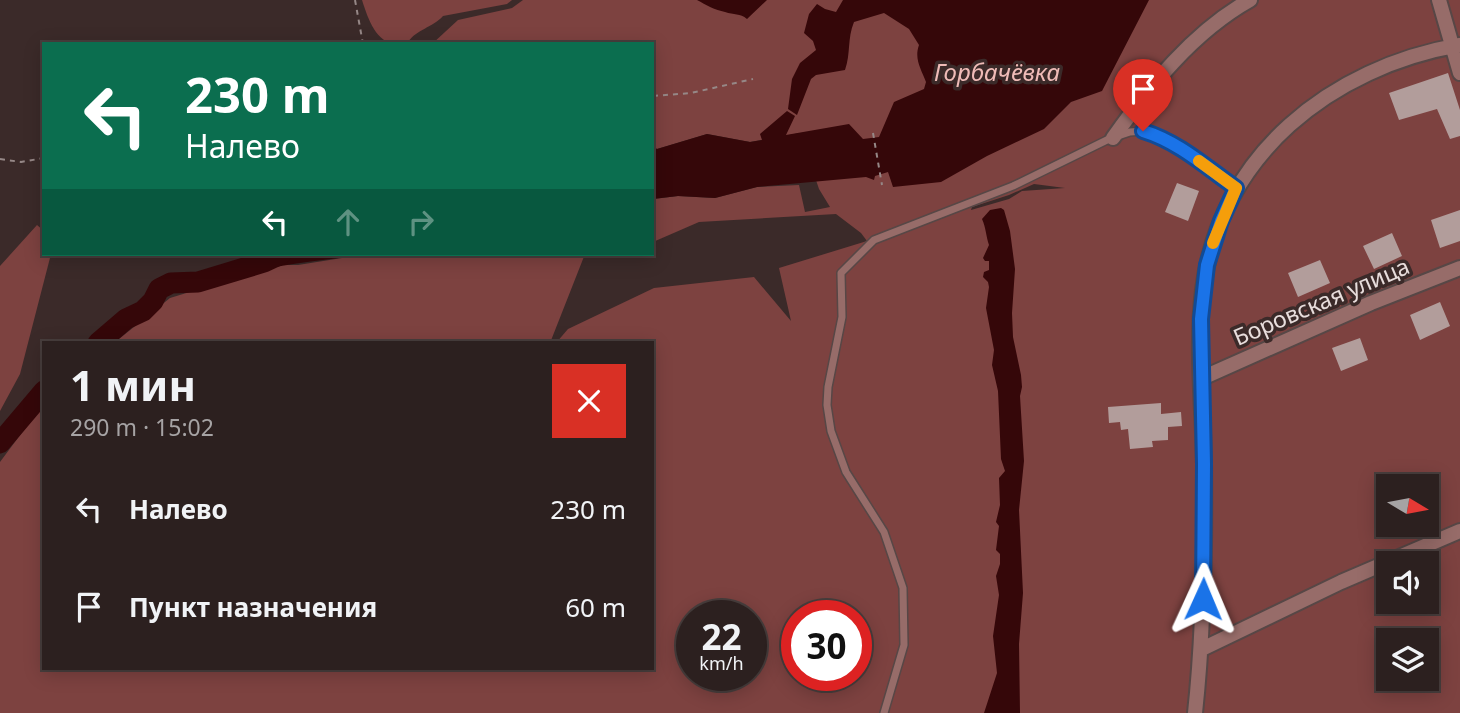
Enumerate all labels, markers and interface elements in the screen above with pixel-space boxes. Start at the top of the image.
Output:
water label: Горбачёвка [934,55,1060,88]
pin [1113,59,1173,131]
text: 230 m [185,61,330,127]
icon: left [70,70,161,161]
icon: arrive [1124,70,1162,108]
text: Налево [185,124,300,167]
icon: left [256,203,294,241]
icon: ahead [329,203,367,241]
icon: right [402,203,440,241]
street label: Боровская улица [1228,249,1414,353]
text: 1 мин [70,356,196,413]
button: close [552,364,626,438]
text: 290 m · 15:02 [70,411,214,443]
north arrow [1376,474,1438,537]
map controls [1376,474,1439,691]
icon: left [70,490,108,528]
text: Налево [129,491,228,527]
text: 230 m [550,491,626,527]
button: sound [1376,551,1439,614]
position arrow [1166,562,1240,636]
icon: arrive [70,588,108,626]
text: Пункт назначения [129,589,377,625]
text: 60 m [565,589,626,625]
speed limit sign: 30 [781,600,872,691]
text: 22 [701,613,742,660]
button: layers [1376,628,1439,691]
text: km/h [699,651,744,675]

